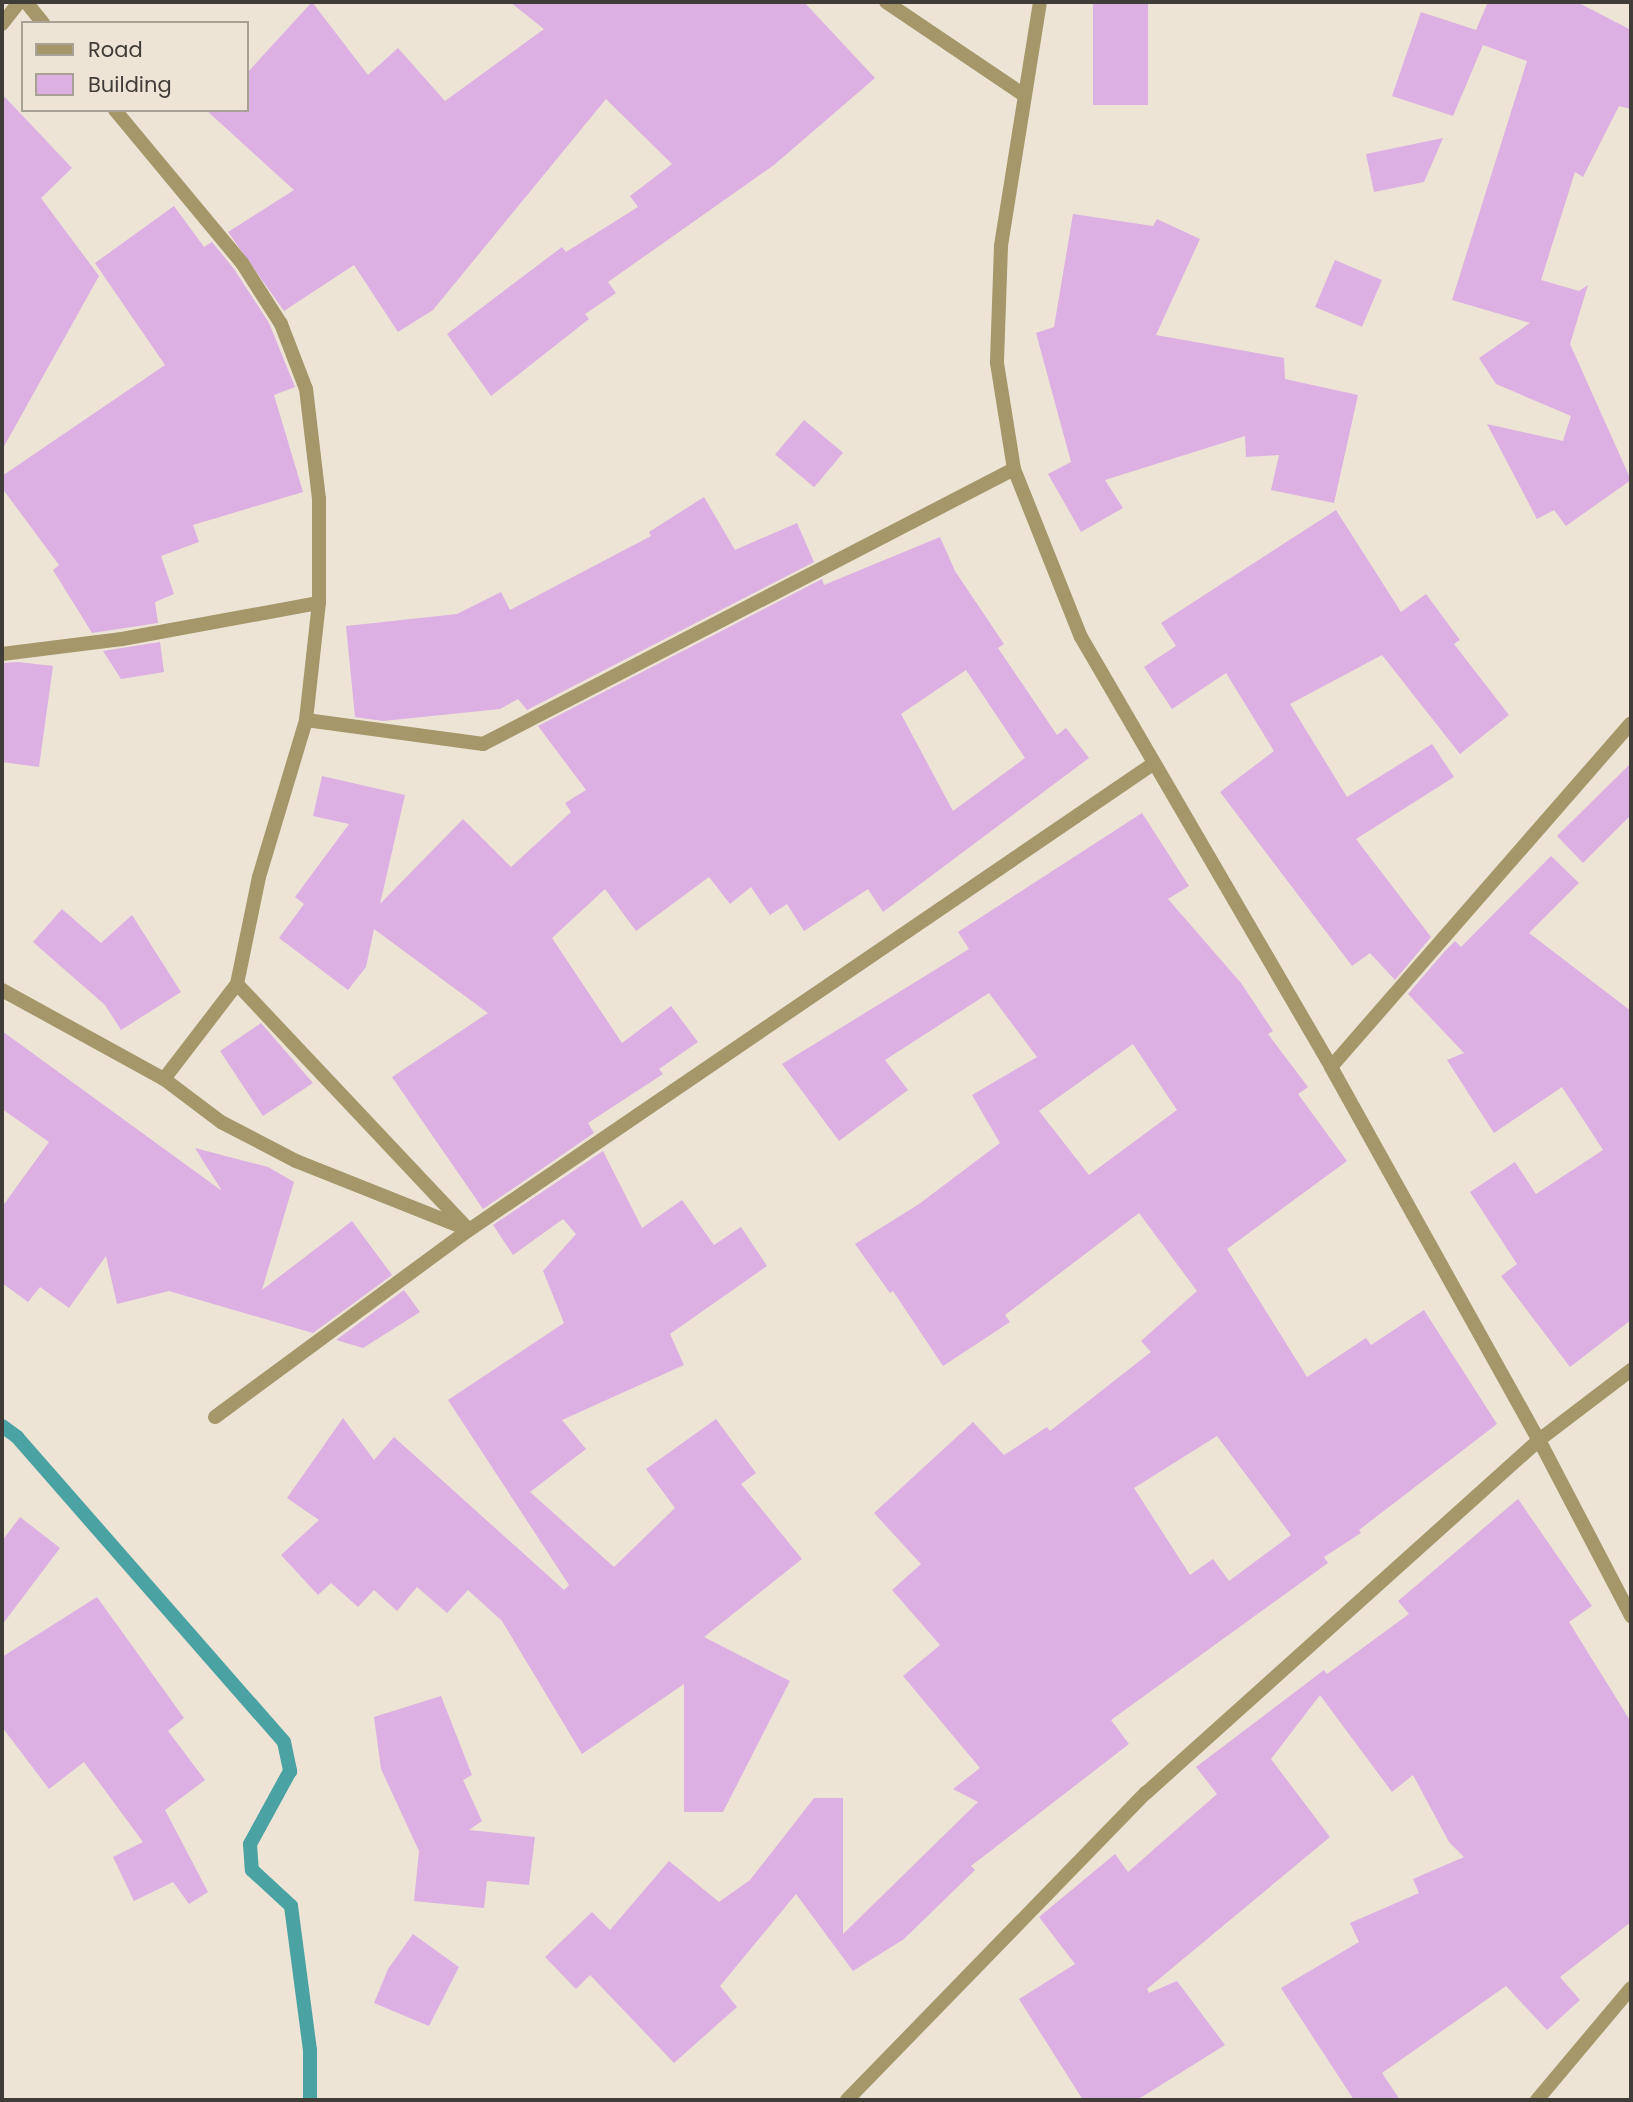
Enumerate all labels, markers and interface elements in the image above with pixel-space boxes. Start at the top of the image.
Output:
legend [21,21,248,112]
text: Road [88,35,143,64]
text: Building [88,70,172,99]

